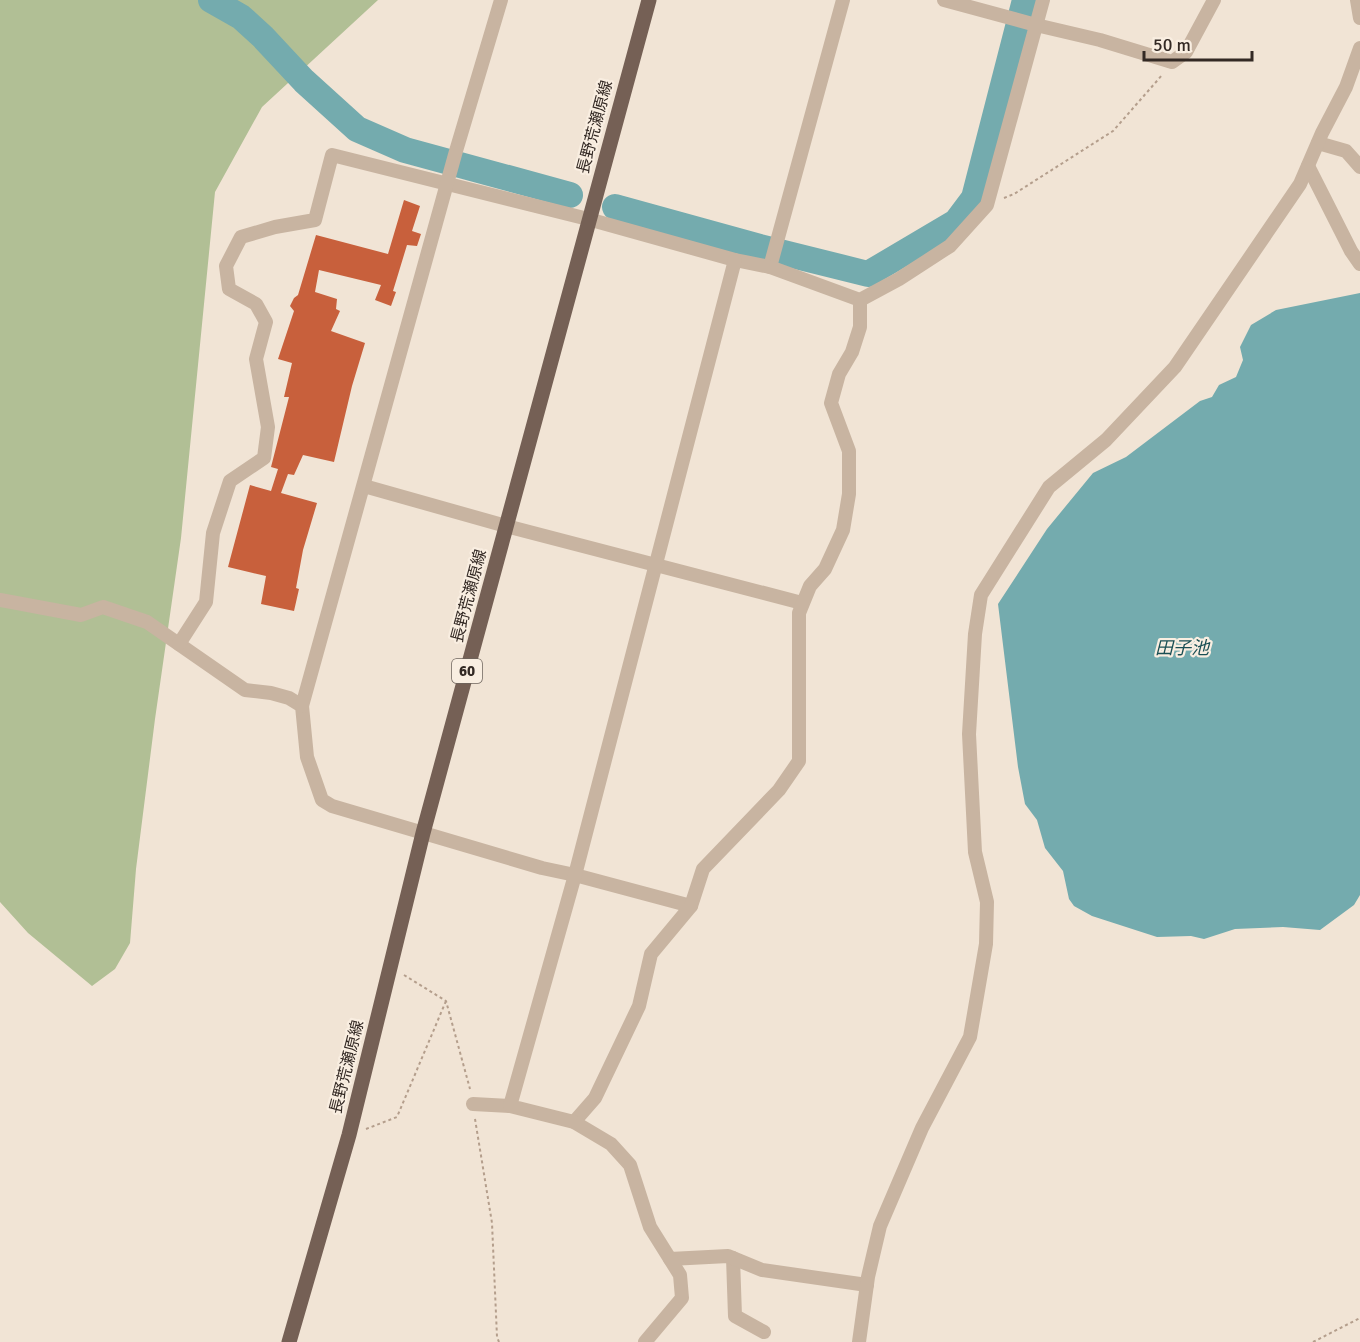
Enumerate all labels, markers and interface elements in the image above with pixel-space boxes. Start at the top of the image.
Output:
scale bar [1144,24,1252,62]
text: 50 m [1153,34,1191,56]
street label: 長野荒瀬原線 [573,78,617,176]
street label: 長野荒瀬原線 [447,547,491,645]
water label: 田子池 [1155,637,1211,659]
road number: 60 [452,659,482,683]
street label: 長野荒瀬原線 [326,1018,368,1116]

